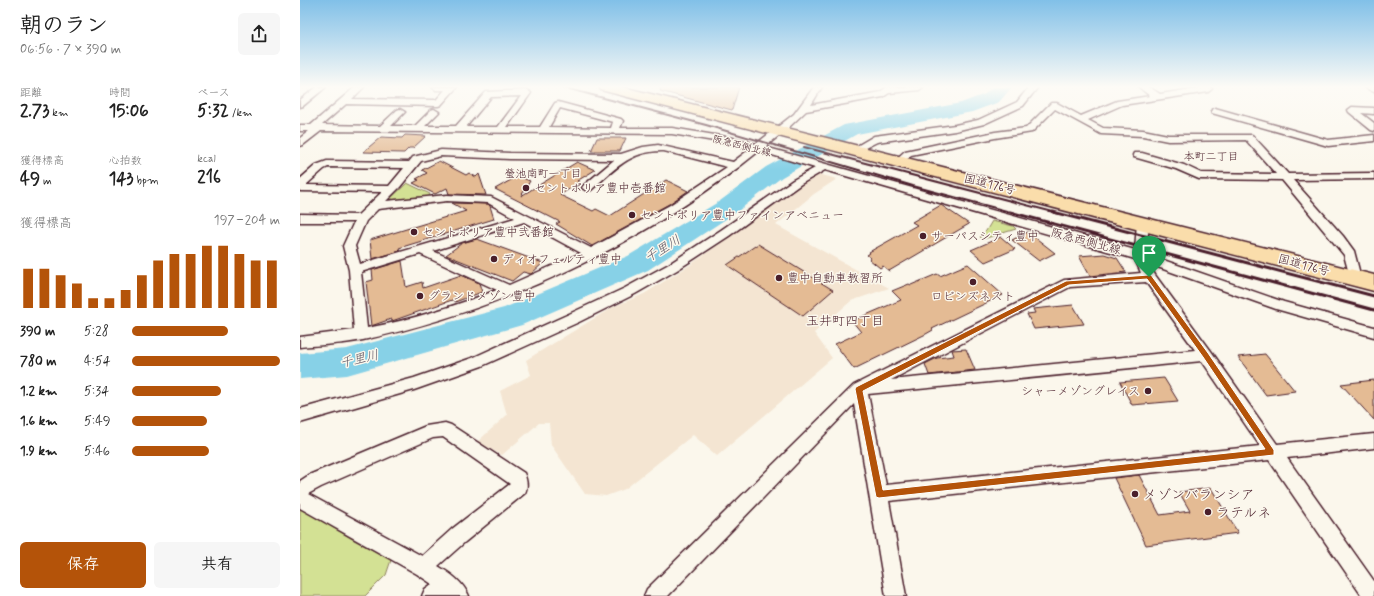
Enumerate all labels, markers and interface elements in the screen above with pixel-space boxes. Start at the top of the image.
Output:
text: 朝のラン [20,12,108,40]
button: share [238,13,280,55]
text: 06:56 · 7 × 390 m [20,41,121,58]
text: 距離 [20,86,42,100]
text: 時間 [109,86,131,100]
text: ペース [197,86,230,100]
text: 2.73 [20,100,49,122]
text: 15:06 [109,100,149,122]
text: 5:32 [197,100,229,122]
text: km [49,106,68,120]
text: /km [229,106,253,120]
street label: 阪急西側北線 [711,133,772,160]
district label: 本町二丁目 [1184,150,1239,164]
text: kcal [197,152,216,166]
text: 獲得標高 [20,154,64,168]
text: 心拍数 [109,154,142,168]
text: 216 [197,166,221,188]
district label: 螢池南町一丁目 [505,167,582,181]
text: 49 [20,168,40,190]
text: 143 [109,168,134,190]
street label: 国道176号 [962,171,1017,199]
text: m [40,174,52,188]
text: bpm [134,174,159,188]
place label: セントポリア豊中壱番館 [534,181,666,197]
marker: セントポリア豊中壱番館 [521,183,531,193]
place label: セントポリア豊中ファインアベニュー [640,208,844,224]
marker: セントポリア豊中ファインアベニュー [627,210,637,220]
text: 197–204 m [214,212,280,229]
text: 獲得標高 [20,215,72,232]
place label: セントポリア豊中弐番館 [422,225,554,241]
street label: 阪急西側北線 [1049,225,1123,259]
marker: セントポリア豊中弐番館 [409,227,419,237]
place label: サーパスシティ豊中 [931,229,1039,245]
marker: サーパスシティ豊中 [918,231,928,241]
water label: 千里川 [642,232,684,267]
pin [1132,236,1166,277]
icon: arrive [1138,242,1160,264]
street label: 国道176号 [1276,251,1331,281]
place label: ディオフェルティ豊中 [502,252,622,268]
marker: ディオフェルティ豊中 [489,254,499,264]
place label: 豊中自動車教習所 [787,271,883,287]
marker: 豊中自動車教習所 [774,273,784,283]
marker: ロビンズネスト [968,277,978,287]
place label: グランドメゾン豊中 [428,289,536,305]
place label: ロビンズネスト [931,289,1015,305]
marker: グランドメゾン豊中 [415,291,425,301]
district label: 玉井町四丁目 [806,313,884,330]
text: 390 m [20,323,55,340]
text: 5:28 [84,323,109,340]
water label: 千里川 [338,347,380,372]
text: 780 m [20,353,57,370]
text: 4:54 [84,353,111,370]
text: 1.2 km [20,383,57,400]
text: 5:34 [84,383,109,400]
place label: シャーメゾングレイス [1021,384,1140,400]
marker: シャーメゾングレイス [1143,386,1153,396]
text: 1.6 km [20,413,58,430]
text: 5:49 [84,413,111,430]
text: 1.9 km [20,443,57,460]
text: 5:46 [84,443,110,460]
place label: メゾンバランシア [1143,486,1254,504]
marker: メゾンバランシア [1130,489,1140,499]
place label: ラテルネ [1216,504,1271,522]
marker: ラテルネ [1203,507,1213,517]
button: 保存 [20,542,146,588]
button: 共有 [154,542,280,588]

